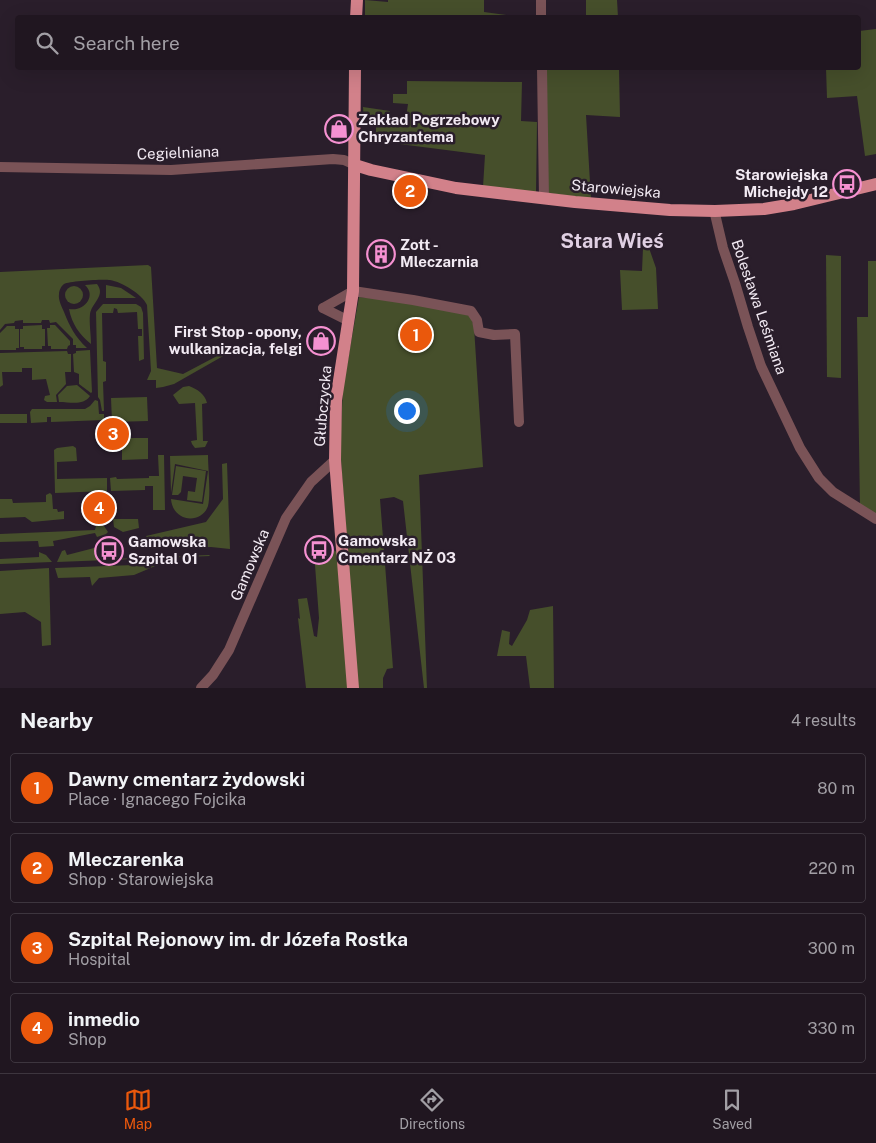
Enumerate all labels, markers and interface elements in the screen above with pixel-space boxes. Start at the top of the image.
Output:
search box [15,15,861,70]
icon: search [33,29,61,57]
text: Search here [73,32,180,54]
place label: Zakład Pogrzebowy Chryzantema [358,111,500,145]
shop icon: Zakład Pogrzebowy Chryzantema [324,114,354,144]
street label: Cegielniana [137,143,219,162]
place label: Starowiejska Michejdy 12 [735,166,828,200]
bus stop icon: Starowiejska Michejdy 12 [832,169,862,199]
pin: 2 [394,172,426,210]
street label: Starowiejska [571,176,662,201]
district label: Stara Wieś [560,229,664,253]
place label: Zott - Mleczarnia [400,236,479,270]
street label: Bolesława Leśmiana [728,237,791,377]
building icon: Zott - Mleczarnia [366,239,396,269]
pin: 1 [400,316,432,354]
place label: First Stop - opony, wulkanizacja, felgi [169,323,302,357]
shop icon: First Stop - opony, wulkanizacja, felgi [306,326,336,356]
street label: Głubczycka [310,365,335,447]
your location [394,398,420,424]
pin: 3 [97,415,129,453]
pin: 4 [83,489,115,527]
street label: Gamowska [227,526,272,603]
place label: Gamowska Cmentarz NŻ 03 [338,532,456,566]
place label: Gamowska Szpital 01 [128,533,206,567]
bus stop icon: Gamowska Cmentarz NŻ 03 [304,535,334,565]
bus stop icon: Gamowska Szpital 01 [94,536,124,566]
text: Nearby [20,708,93,733]
text: 4 results [791,711,856,730]
text: Dawny cmentarz żydowski [68,768,305,790]
text: 1 [34,779,40,798]
text: 80 m [817,779,855,798]
text: Place · Ignacego Fojcika [68,790,246,809]
text: Mleczarenka [68,848,184,870]
text: 2 [32,859,42,878]
text: 220 m [808,859,855,878]
text: Shop · Starowiejska [68,870,214,889]
text: Szpital Rejonowy im. dr Józefa Rostka [68,928,408,950]
text: 3 [32,939,42,958]
text: 300 m [808,939,855,958]
text: Hospital [68,950,131,969]
text: inmedio [68,1008,140,1030]
text: 4 [32,1019,42,1038]
text: 330 m [808,1019,855,1038]
text: Shop [68,1030,107,1049]
tab: Map [124,1086,152,1132]
tab: Directions [399,1086,465,1132]
tab: Saved [712,1086,752,1132]

